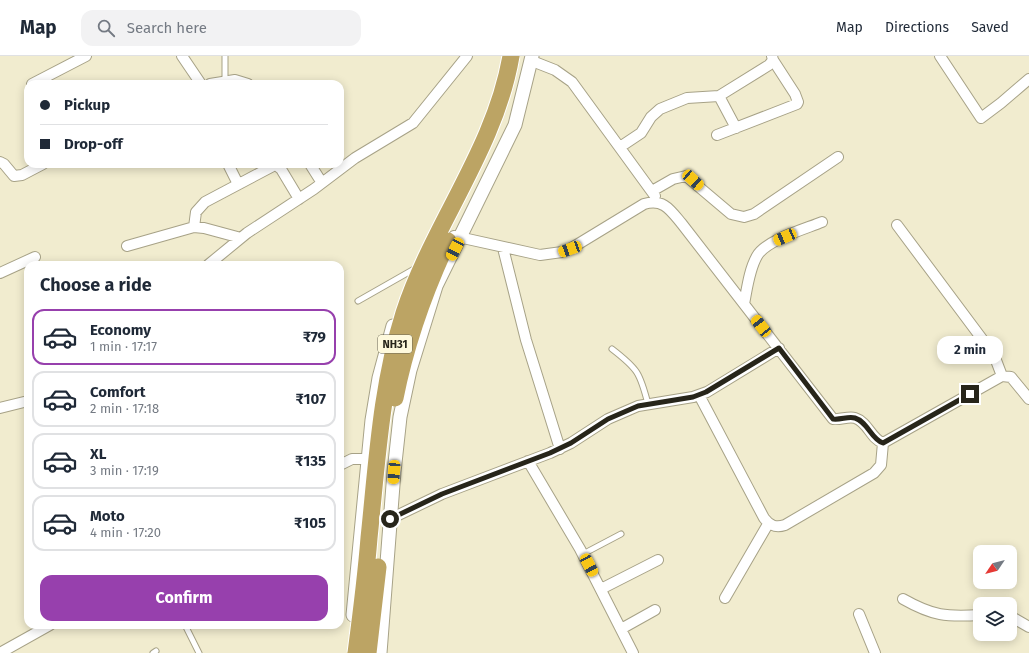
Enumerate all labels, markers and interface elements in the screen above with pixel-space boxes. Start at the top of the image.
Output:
search box [81,10,361,46]
text: Map [20,16,57,39]
icon: search [95,17,117,39]
text: Search here [127,19,207,37]
text: Map [836,19,863,36]
text: Directions [885,19,949,36]
text: Saved [971,19,1009,36]
text: Pickup [64,96,110,114]
text: Drop-off [64,135,123,153]
car [680,168,706,192]
car [772,227,798,247]
car [444,236,466,262]
car [557,239,583,259]
text: Choose a ride [40,274,152,296]
car [749,313,773,339]
icon: car [42,319,78,355]
text: Economy [90,321,151,339]
text: ₹79 [303,328,326,346]
road number: NH31 [378,335,412,353]
callout: 2 min [937,336,1003,364]
text: 1 min · 17:17 [90,339,157,354]
text: 2 min [954,342,986,357]
icon: car [42,381,78,417]
text: Comfort [90,383,146,401]
route end [961,385,979,403]
text: ₹107 [295,390,326,408]
text: 2 min · 17:18 [90,401,159,416]
icon: car [42,443,78,479]
text: XL [90,445,106,463]
text: ₹135 [295,452,326,470]
car [387,460,401,484]
text: 3 min · 17:19 [90,463,159,478]
icon: car [42,505,78,541]
text: Moto [90,507,125,525]
route start [381,510,399,528]
text: ₹105 [294,514,326,532]
text: 4 min · 17:20 [90,525,161,540]
north arrow [973,545,1017,589]
map controls [973,545,1017,641]
car [578,552,600,578]
button: Confirm [40,575,328,621]
button: layers [973,597,1017,641]

